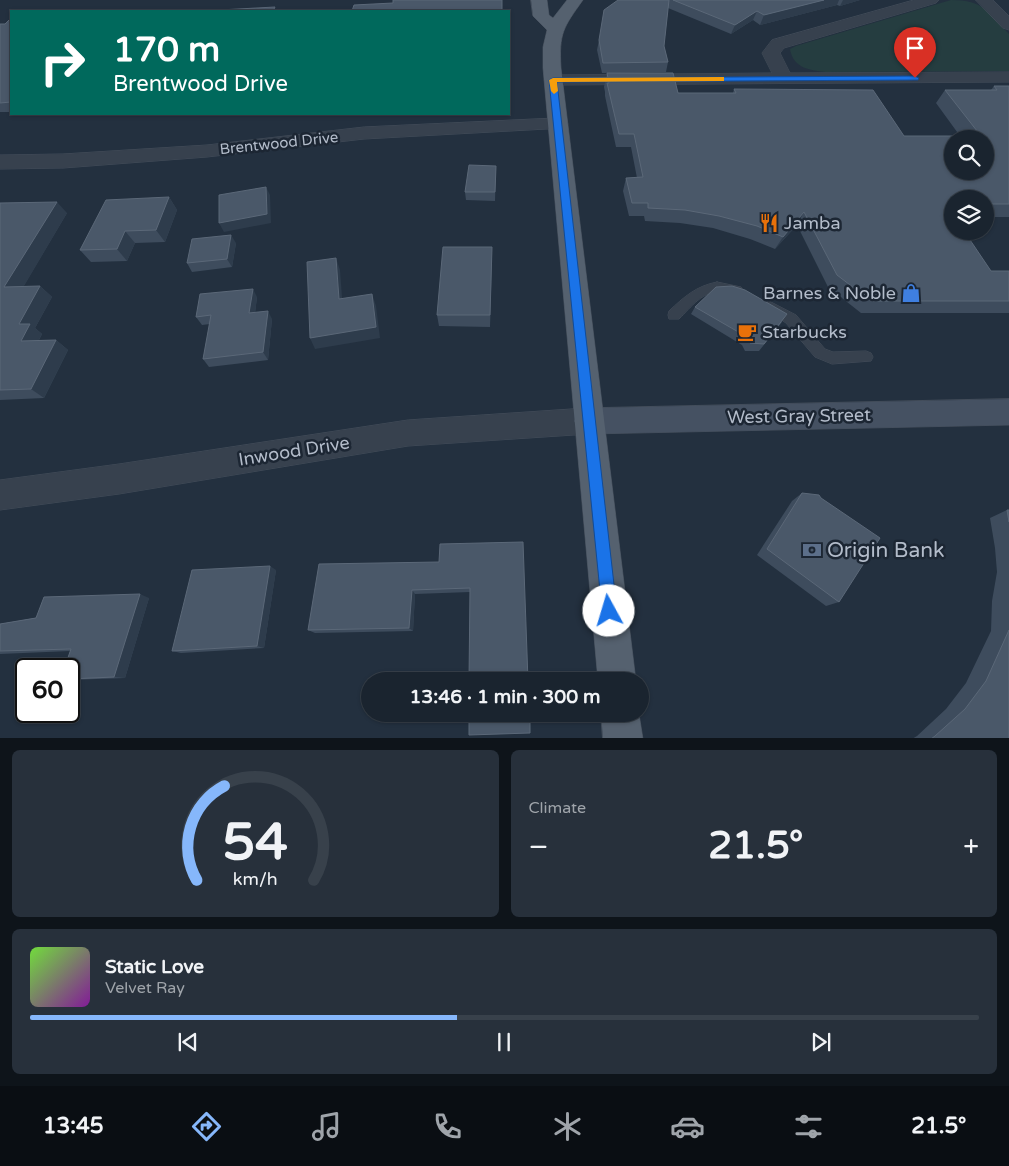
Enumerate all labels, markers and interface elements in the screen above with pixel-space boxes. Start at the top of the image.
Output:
pin [894,27,936,78]
text: 170 m [113,29,220,71]
icon: right [30,30,95,95]
icon: arrive [901,34,929,62]
text: Brentwood Drive [113,71,288,97]
street label: Brentwood Drive [219,128,339,158]
map controls [944,130,994,240]
button: search [944,130,994,180]
button: layers [944,190,994,240]
restaurant icon: Jamba [758,212,780,234]
place label: Jamba [784,212,841,234]
place label: Barnes & Noble [763,282,896,304]
shop icon: Barnes & Noble [900,282,922,304]
cafe icon: Starbucks [736,321,758,343]
place label: Starbucks [762,321,847,343]
street label: West Gray Street [727,404,871,428]
street label: Inwood Drive [237,431,351,471]
place label: Origin Bank [827,538,944,563]
bank icon: Origin Bank [801,539,823,561]
position arrow [582,584,634,636]
speed limit sign: 60 [15,658,80,723]
text: 13:46 · 1 min · 300 m [409,686,601,708]
text: Climate [529,798,586,818]
text: 54 [223,811,288,874]
text: 21.5° [708,823,803,869]
text: − [529,830,548,864]
text: + [963,830,979,864]
text: km/h [233,869,278,890]
text: Static Love [105,956,204,978]
text: Velvet Ray [105,978,185,998]
icon: previous [174,1028,202,1056]
icon: pause [490,1028,518,1056]
icon: next [807,1028,835,1056]
icon: directions [189,1109,224,1144]
icon: music [309,1109,344,1144]
icon: phone [430,1109,465,1144]
icon: climate [550,1109,585,1144]
icon: car [670,1109,705,1144]
icon: filters [791,1109,826,1144]
text: 13:45 [43,1113,104,1139]
text: 21.5° [911,1113,966,1139]

